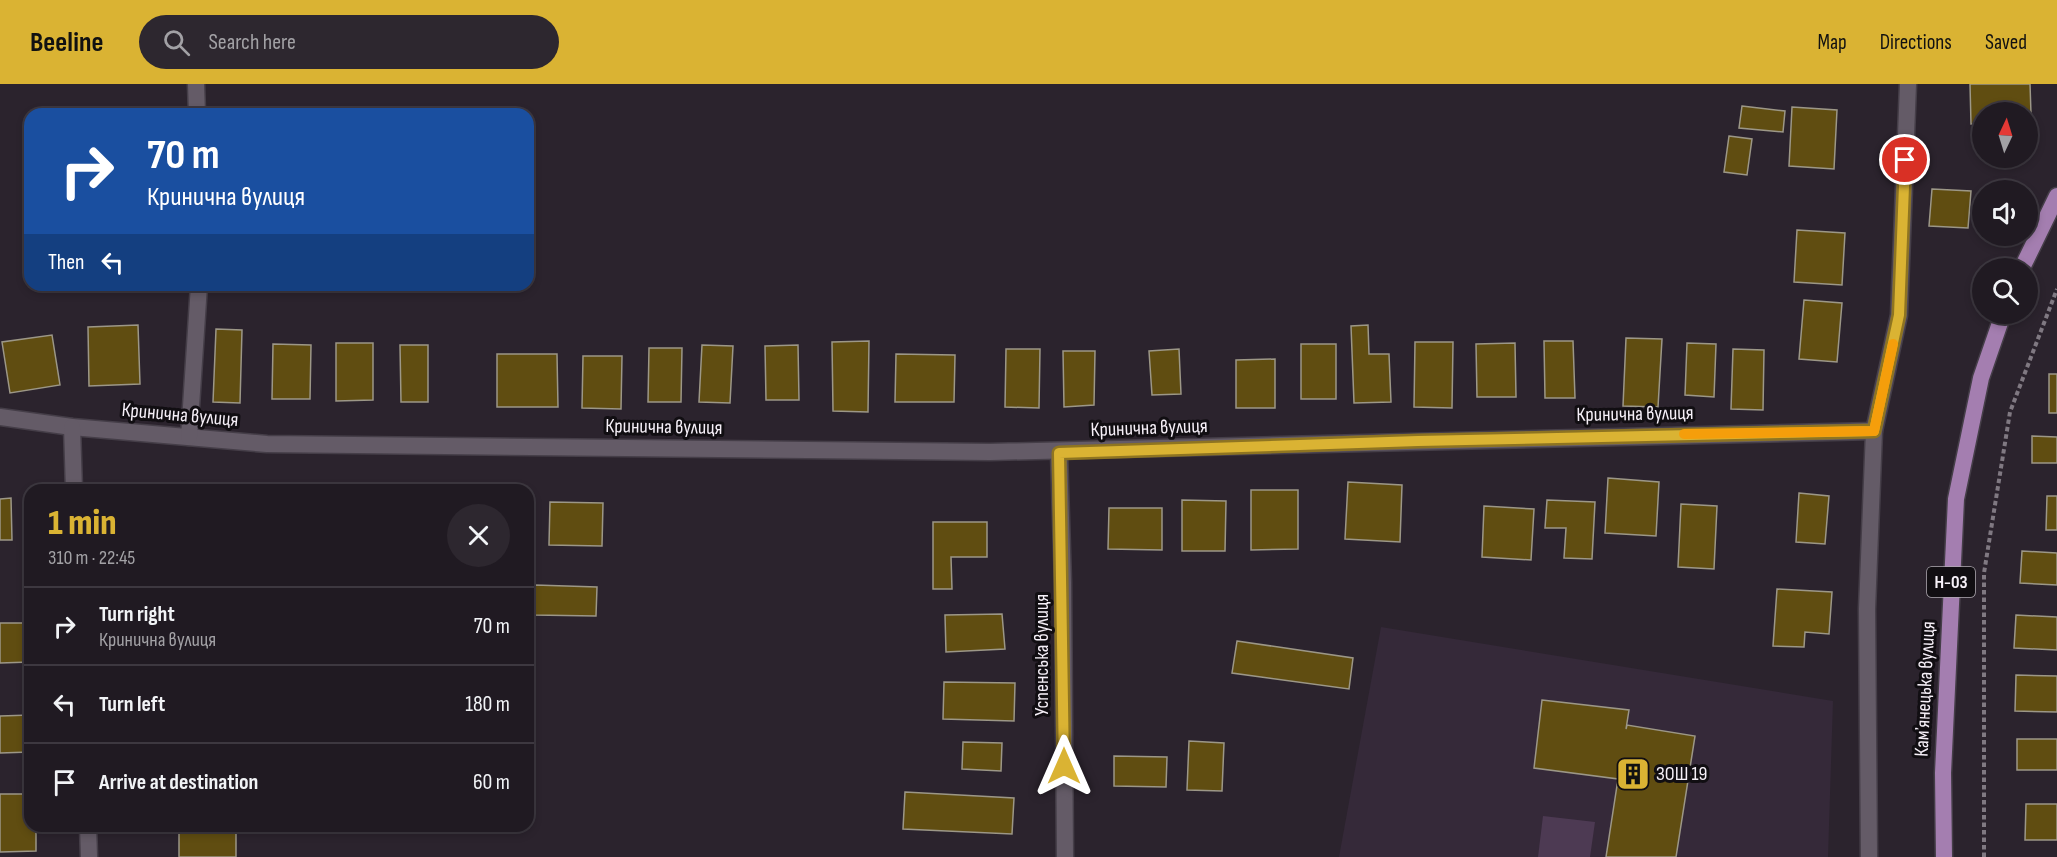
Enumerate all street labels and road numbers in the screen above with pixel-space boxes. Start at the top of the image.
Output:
street label: Кринична вулиця [121,398,239,432]
street label: Кринична вулиця [1576,401,1694,427]
street label: Кринична вулиця [605,414,723,440]
street label: Кринична вулиця [1090,414,1208,442]
road number: Н-03 [1927,567,1975,597]
street label: Успенська вулиця [1030,594,1054,716]
street label: Камʼянецька вулиця [1909,621,1941,757]

